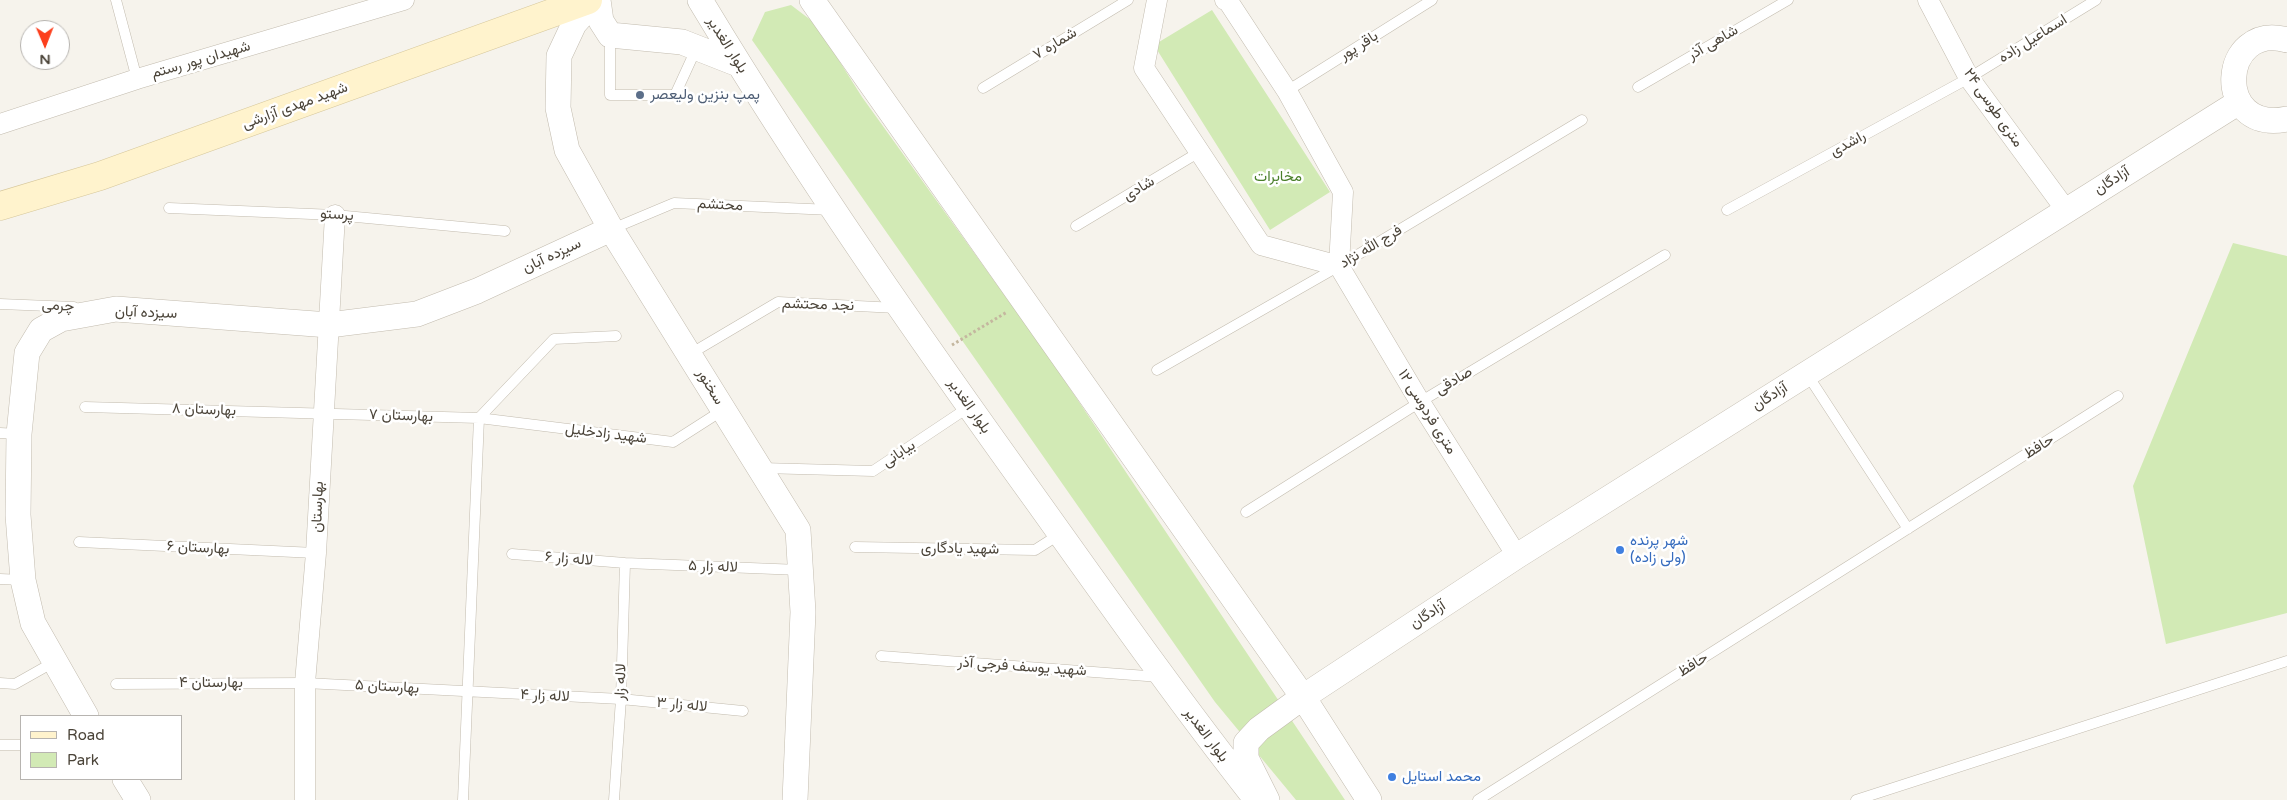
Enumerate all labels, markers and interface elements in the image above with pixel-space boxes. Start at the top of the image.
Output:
street label: اسماعیل زاده [1995,11,2071,67]
street label: بلوار الغدیر [702,13,752,77]
north arrow [20,20,70,70]
street label: شاهی آذر [1684,21,1742,65]
street label: شماره ۷ [1030,24,1080,64]
street label: باقر پور [1336,27,1382,65]
street label: شهیدان پور رستم [149,37,253,83]
text: N [39,51,51,68]
street label: ۲۴ متری طوسی [1959,65,2027,151]
street label: شهید مهدی آزارشی [240,79,350,133]
place label: پمپ بنزین ولیعصر [650,86,760,104]
marker: پمپ بنزین ولیعصر [634,89,646,101]
street label: راشدی [1827,127,1869,161]
street label: آزادگان [2091,163,2133,199]
park label: مخابرات [1254,168,1302,186]
street label: شادی [1120,173,1158,205]
street label: محتشم [697,195,743,215]
street label: پرستو [320,205,354,225]
street label: فرج الله نژاد [1337,221,1405,273]
street label: سیزده آبان [520,235,584,277]
street label: نجد محتشم [782,295,854,315]
street label: چرمی [41,296,75,316]
street label: سیزده آبان [114,303,178,323]
street label: صادقی [1432,363,1476,399]
street label: سخنور [692,366,728,408]
street label: ۱۲ متری فردوسی [1394,366,1460,458]
street label: بلوار الغدیر [943,375,995,437]
street label: آزادگان [1749,379,1791,415]
street label: بهارستان ۸ [172,400,236,420]
street label: بهارستان ۷ [369,406,433,426]
street label: شهید زادخلیل [564,420,648,448]
street label: حافظ [2021,431,2057,463]
street label: بیابانی [879,436,919,472]
street label: بهارستان [308,481,328,533]
place label: شهر پرنده (ولی زاده) [1630,532,1688,567]
street label: بهارستان ۶ [166,537,230,559]
street label: شهید یادگاری [921,539,999,559]
marker: شهر پرنده (ولی زاده) [1614,544,1626,556]
street label: لاله زار ۶ [544,548,594,570]
street label: لاله زار ۵ [688,557,738,577]
street label: آزادگان [1407,597,1449,633]
street label: حافظ [1675,649,1711,681]
street label: شهید یوسف فرجی آذر [957,654,1087,680]
street label: لاله زار [611,663,631,701]
street label: بهارستان ۴ [179,674,243,692]
street label: بهارستان ۵ [354,676,420,698]
street label: لاله زار ۴ [520,686,570,706]
street label: لاله زار ۳ [656,694,708,716]
street label: بلوار الغدیر [1180,704,1232,766]
legend [20,715,182,780]
text: Road [67,726,105,744]
text: Park [67,751,99,769]
place label: محمد استایل [1402,768,1481,786]
marker: محمد استایل [1386,771,1398,783]

